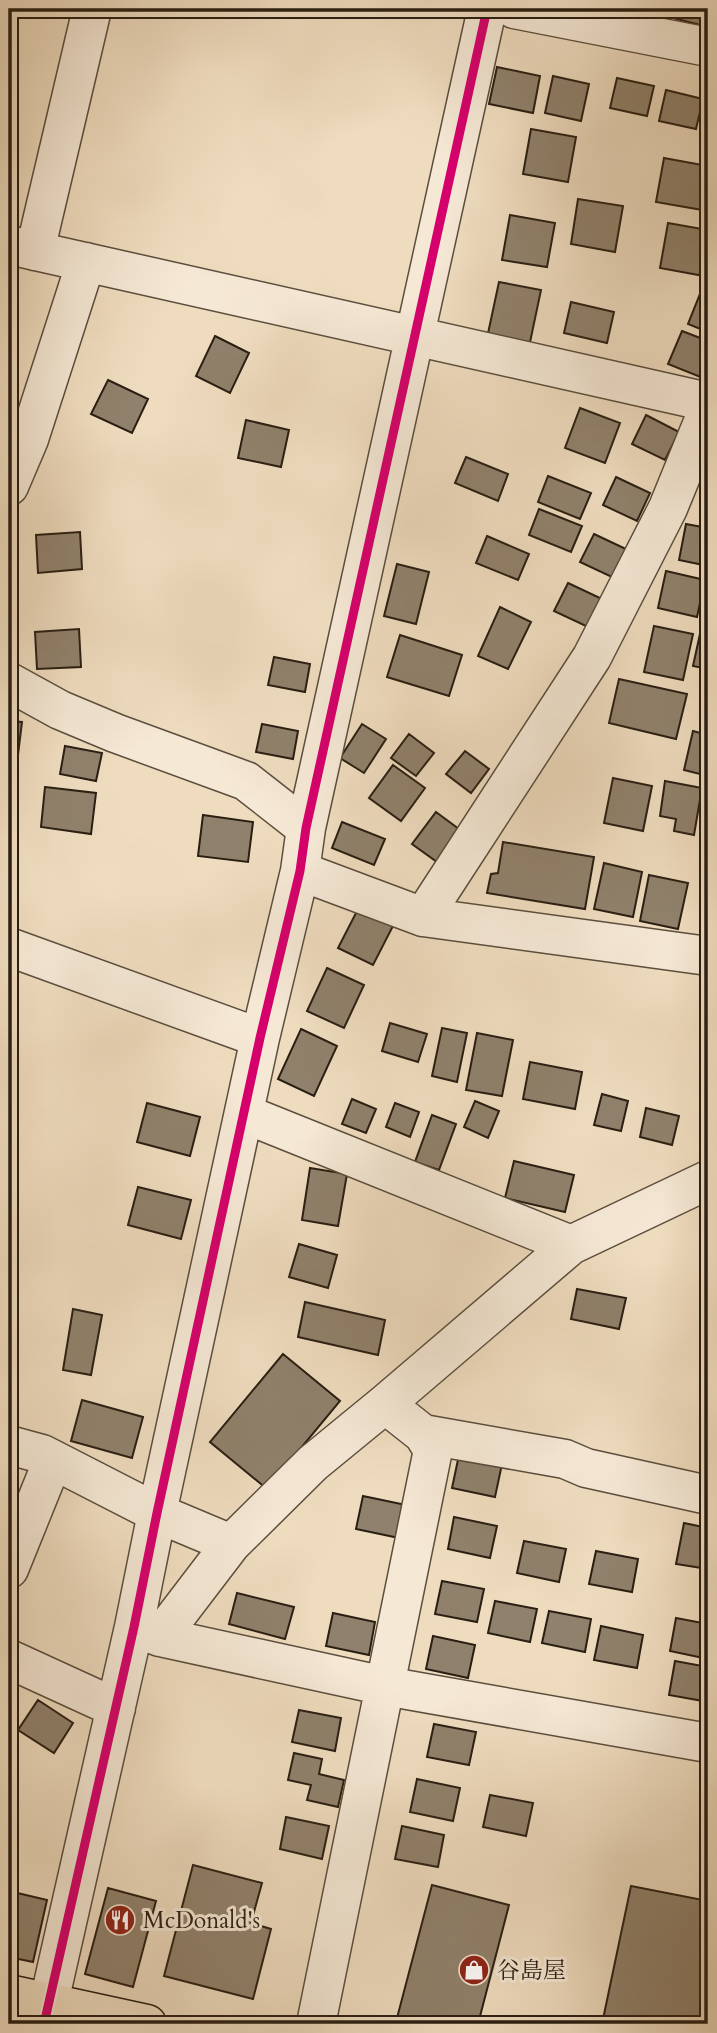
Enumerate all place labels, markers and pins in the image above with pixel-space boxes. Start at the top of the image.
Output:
restaurant icon: McDonald's [103,1903,137,1937]
place label: McDonald's [143,1905,260,1936]
shop icon: 谷島屋 [457,1953,491,1987]
place label: 谷島屋 [497,1955,566,1986]

